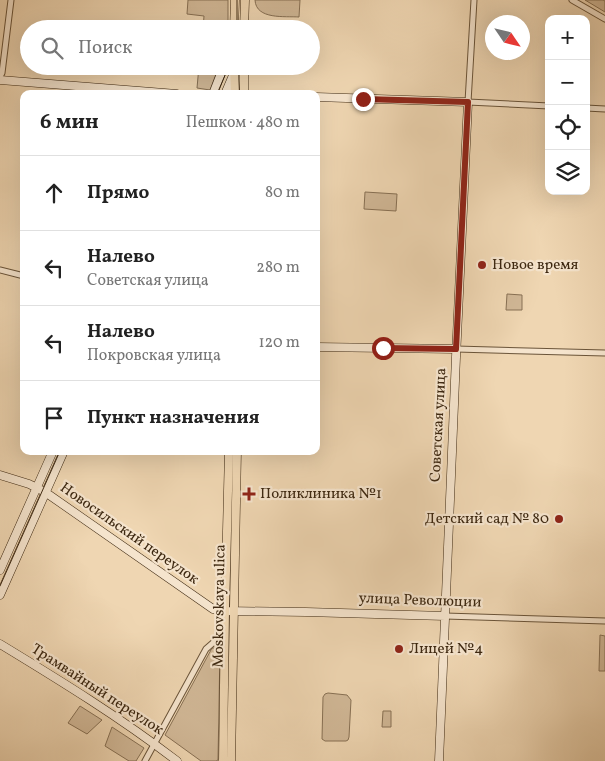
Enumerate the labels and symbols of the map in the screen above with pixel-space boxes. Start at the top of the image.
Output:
north arrow [485,15,530,60]
route end [352,88,375,111]
place label: Новое время [492,255,579,276]
marker: Новое время [476,259,488,271]
route start [372,337,395,360]
street label: Советская улица [426,367,452,483]
street label: Новосильский переулок [55,478,203,590]
place label: Поликлиника №1 [260,484,382,505]
marker: Поликлиника №1 [242,487,256,501]
place label: Детский сад № 80 [425,509,549,530]
marker: Детский сад № 80 [553,513,565,525]
street label: Moskovskaya ulica [208,544,232,668]
street label: улица Революции [358,588,482,614]
street label: Трамвайный переулок [27,639,167,741]
place label: Лицей №4 [409,639,483,660]
marker: Лицей №4 [393,643,405,655]

